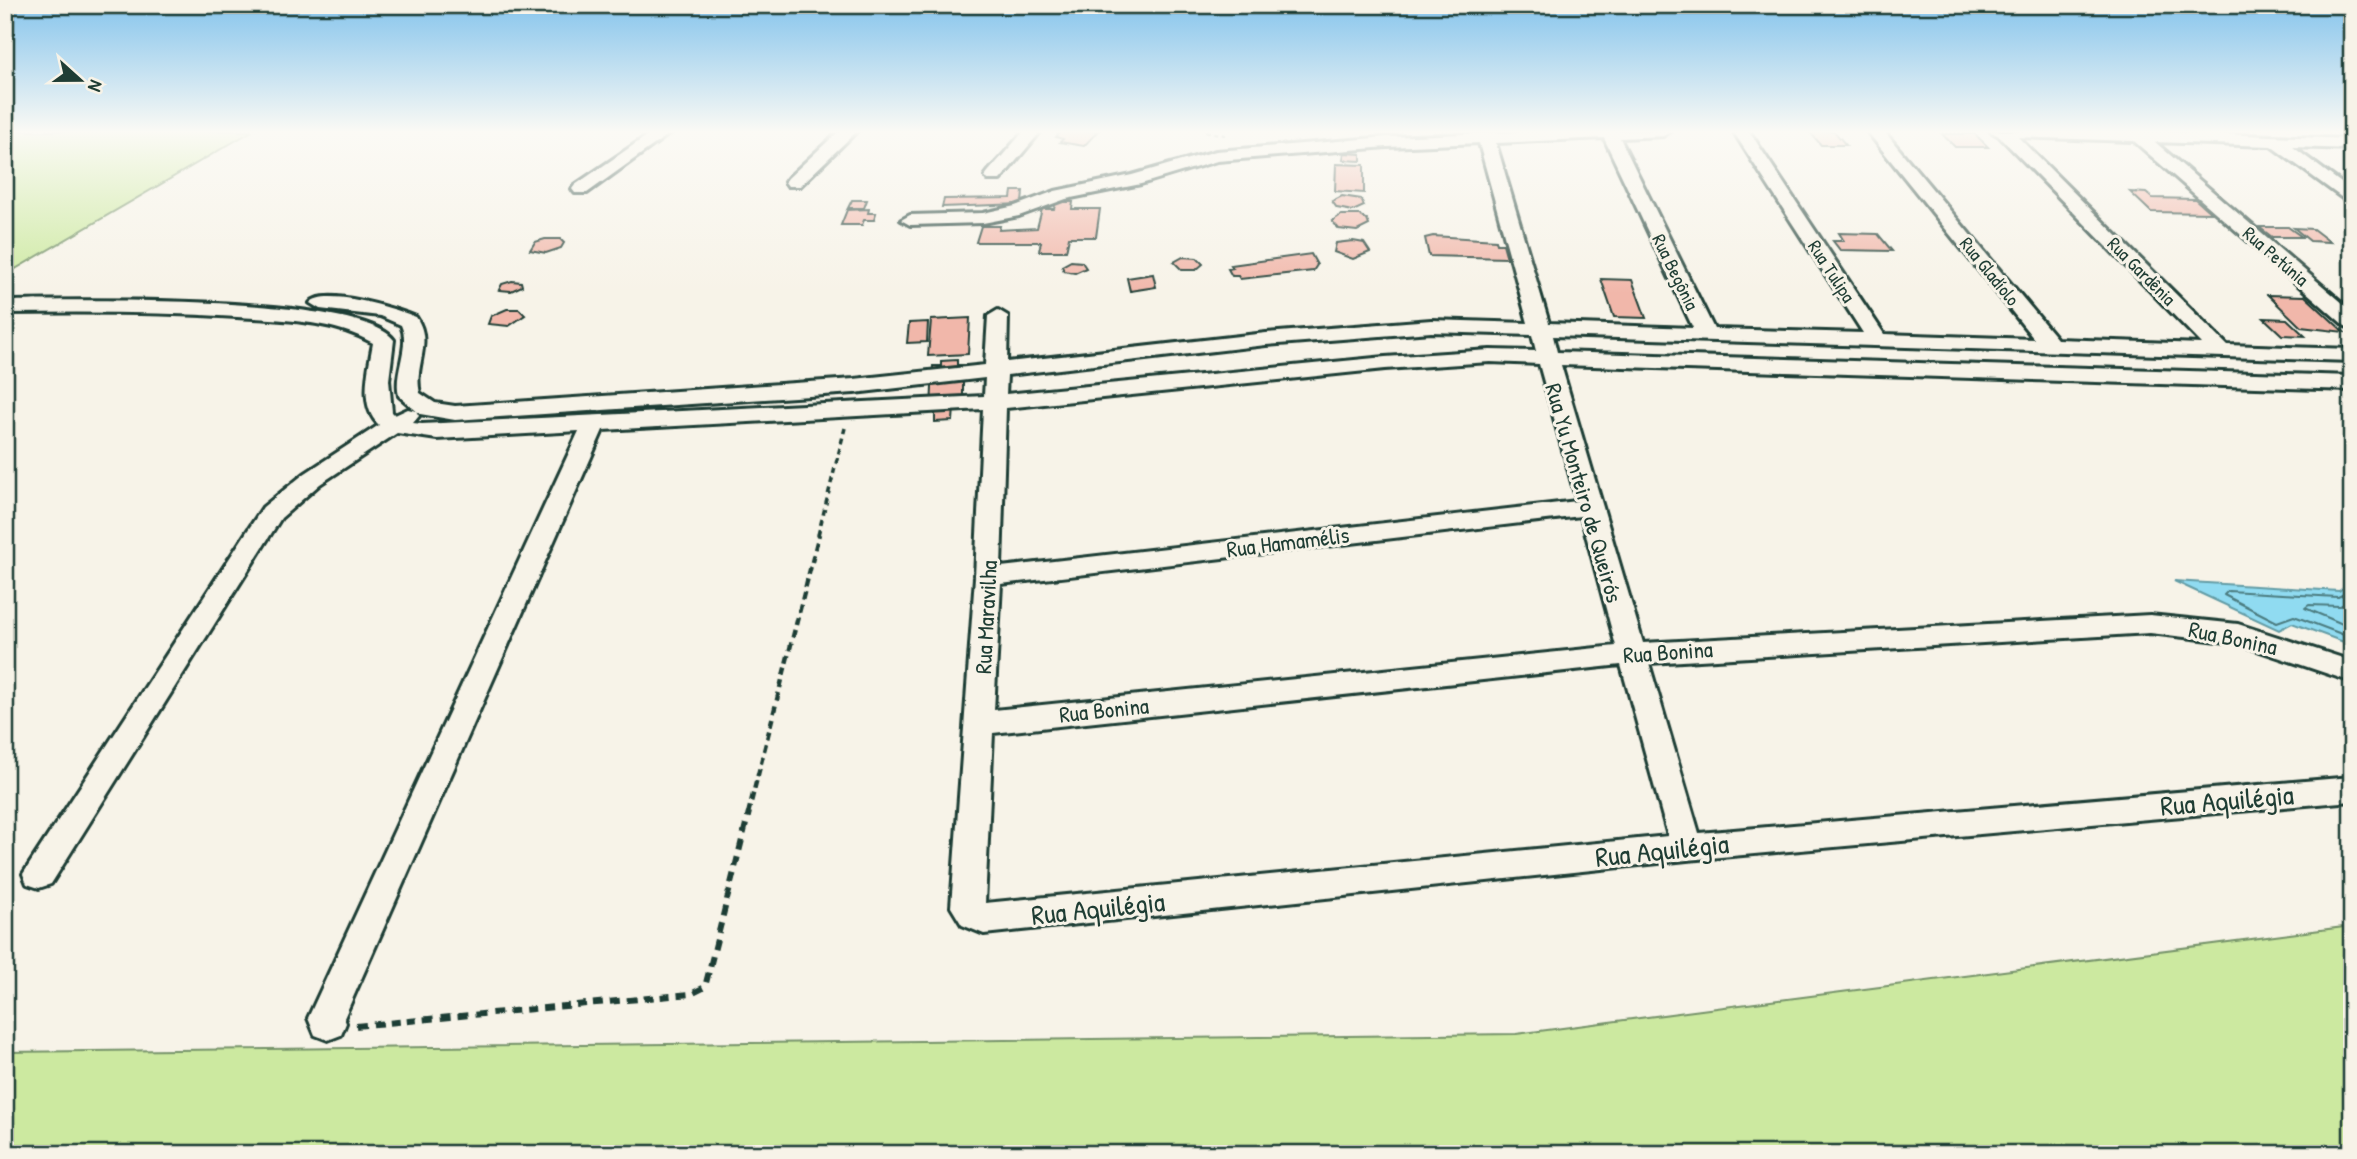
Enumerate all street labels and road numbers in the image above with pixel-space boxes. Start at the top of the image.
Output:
street label: Rua Petúnia [2238,220,2315,292]
street label: Rua Begônia [1646,230,1706,315]
street label: Rua Gladíolo [1954,231,2026,311]
street label: Rua Gardênia [2102,231,2182,311]
street label: Rua Tulipa [1802,235,1862,308]
street label: Rua Yu Monteiro de Queirós [1538,380,1631,606]
street label: Rua Hamamélis [1225,519,1351,564]
street label: Rua Maravilha [967,559,1004,675]
street label: Rua Bonina [2186,613,2280,662]
street label: Rua Bonina [1622,633,1714,670]
street label: Rua Bonina [1058,689,1150,730]
street label: Rua Aquilégia [2159,775,2295,825]
street label: Rua Aquilégia [1594,824,1731,876]
street label: Rua Aquilégia [1030,882,1167,934]

